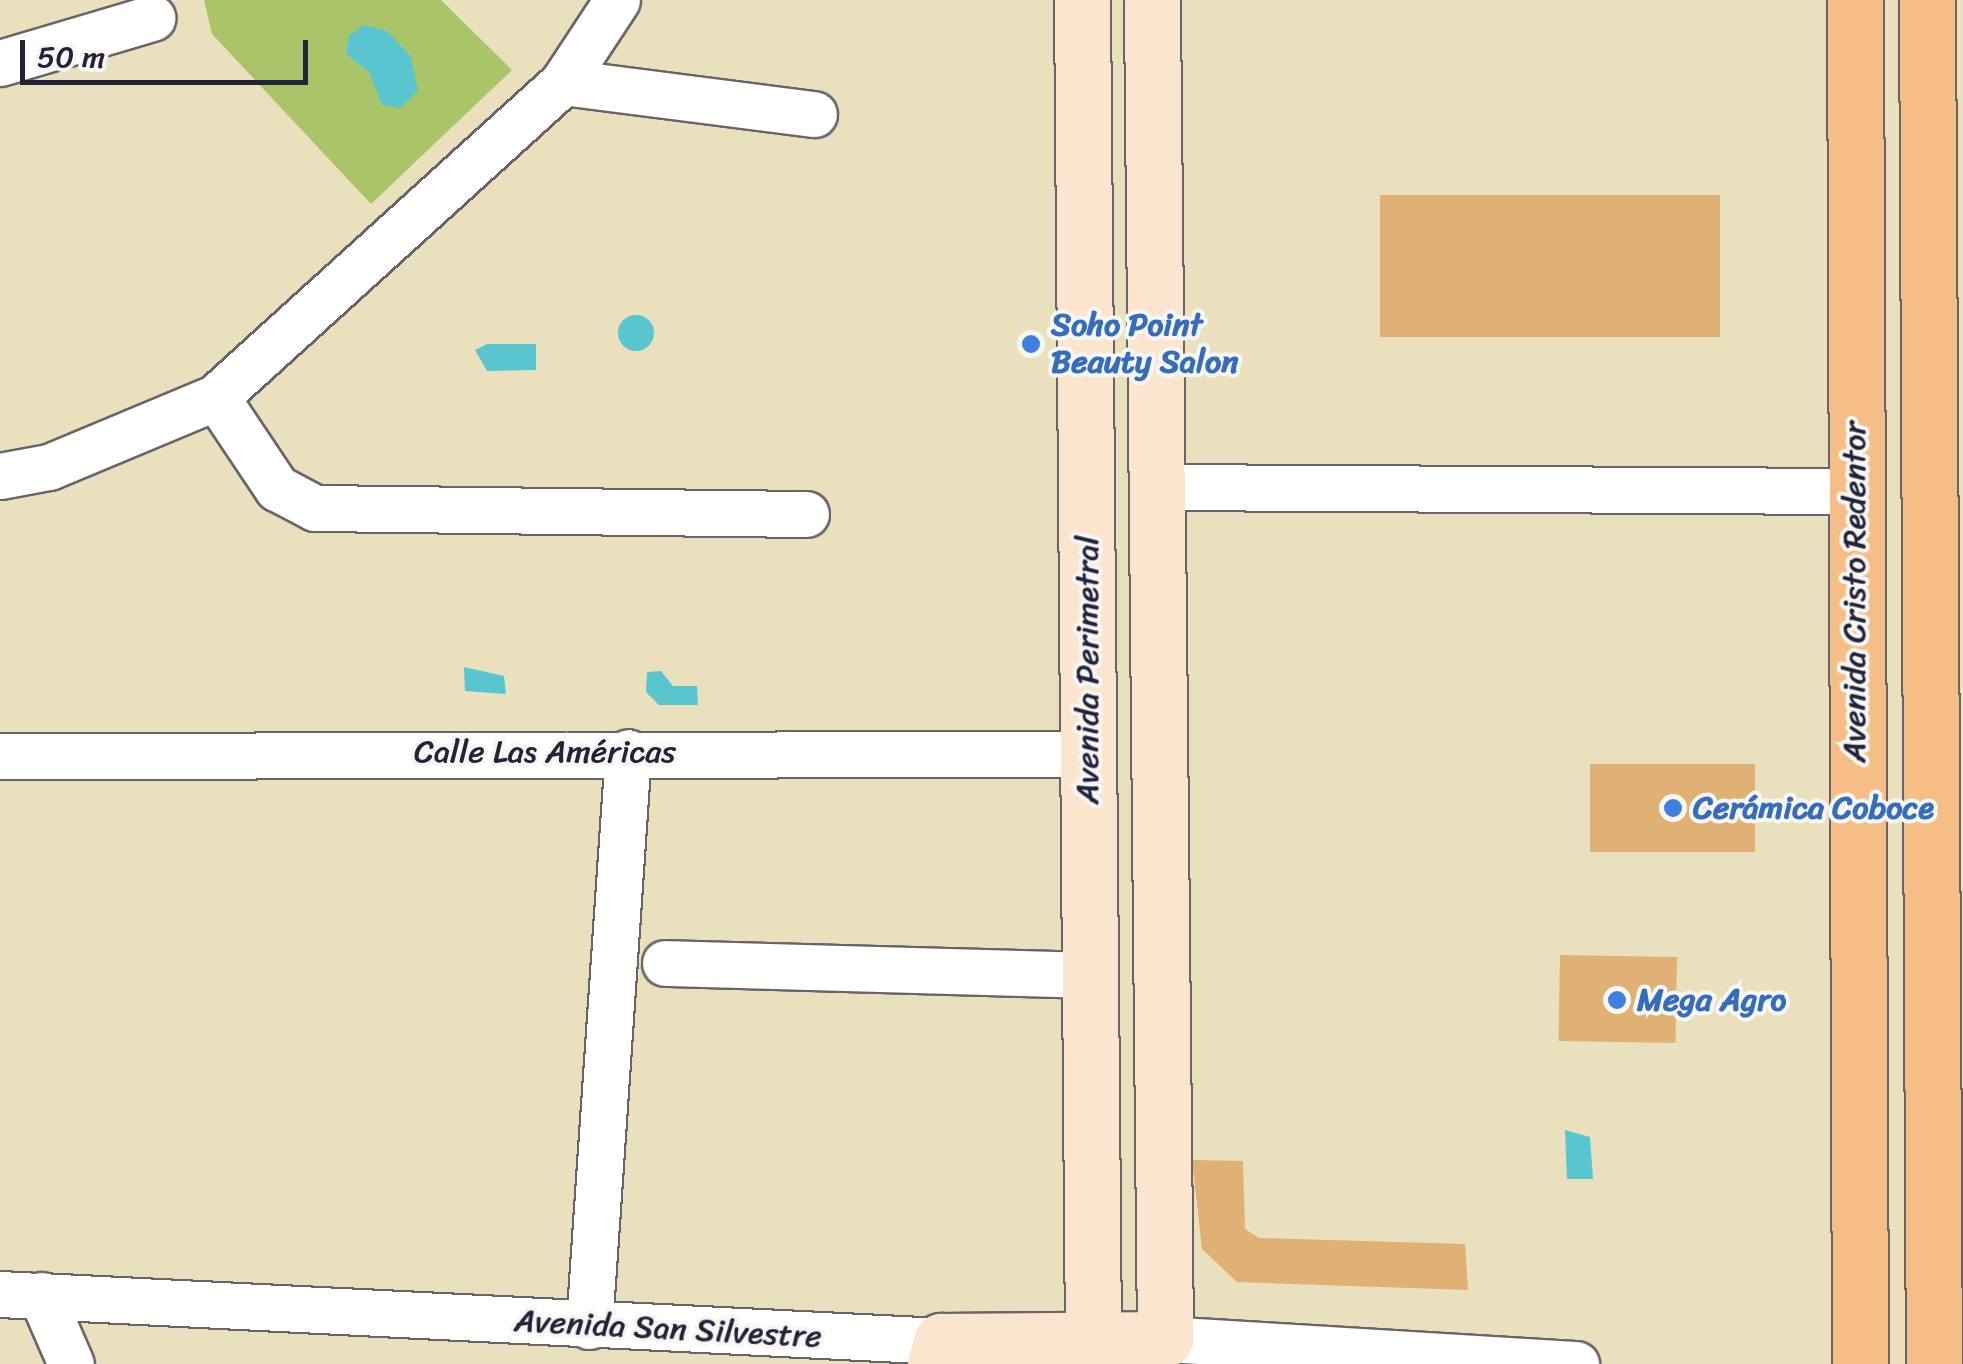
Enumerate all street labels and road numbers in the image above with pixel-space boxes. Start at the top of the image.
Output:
street label: Avenida Cristo Redentor [1836,421,1874,763]
street label: Avenida Perimetral [1069,536,1107,804]
street label: Calle Las Américas [413,733,677,771]
street label: Avenida San Silvestre [514,1302,822,1356]

